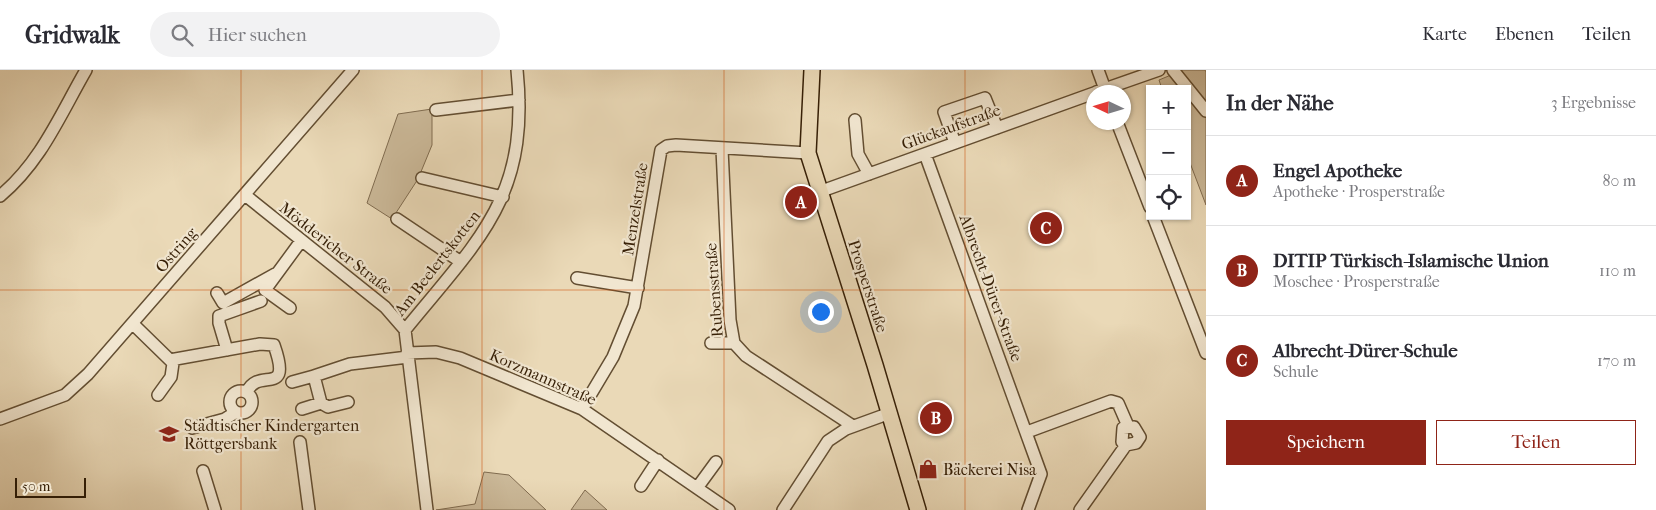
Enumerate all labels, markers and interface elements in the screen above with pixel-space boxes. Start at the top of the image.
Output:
search box [150,12,500,57]
text: Gridwalk [25,21,120,49]
icon: search [168,21,196,49]
text: Hier suchen [208,24,307,46]
text: Karte [1422,24,1467,45]
text: Ebenen [1495,24,1554,45]
text: Teilen [1582,24,1631,45]
north arrow [1086,85,1131,130]
map controls [1146,85,1191,220]
button: + [1146,85,1191,130]
text: In der Nähe [1226,91,1334,115]
text: 3 Ergebnisse [1551,93,1636,112]
street label: Glückaufstraße [899,100,1003,154]
button: − [1146,130,1191,175]
text: Engel Apotheke [1273,160,1402,182]
street label: Menzelstraße [618,161,652,257]
text: A [1237,171,1247,190]
text: 80 m [1602,171,1636,190]
button: locate [1146,175,1191,220]
text: Apotheke · Prosperstraße [1273,182,1445,201]
pin: A [785,183,817,221]
street label: Möddericher Straße [276,198,396,298]
street label: Am Beelertskotten [389,206,485,320]
pin: C [1030,209,1062,247]
street label: Albrecht-Dürer-Straße [955,211,1026,364]
street label: Ostring [151,223,201,276]
street label: Prosperstraße [844,237,892,335]
street label: Rubensstraße [701,242,727,338]
text: DITIP Türkisch-Islamische Union [1273,250,1549,272]
text: B [1237,261,1247,280]
text: 110 m [1599,261,1636,280]
text: Moschee · Prosperstraße [1273,272,1440,291]
your location [808,299,834,325]
text: Albrecht-Dürer-Schule [1273,340,1458,362]
street label: Korzmannstraße [487,345,599,409]
text: C [1237,351,1247,370]
text: 170 m [1597,351,1636,370]
text: Schule [1273,362,1318,381]
pin: B [920,399,952,437]
place label: Städtischer Kindergarten Röttgersbank [184,416,360,453]
button: Speichern [1226,420,1426,465]
button: Teilen [1436,420,1636,465]
school or university icon: Städtischer Kindergarten Röttgersbank [158,423,180,445]
shop icon: Bäckerei Nisa [917,458,939,480]
place label: Bäckerei Nisa [943,460,1037,479]
scale bar [15,475,86,498]
text: 50 m [22,478,50,495]

